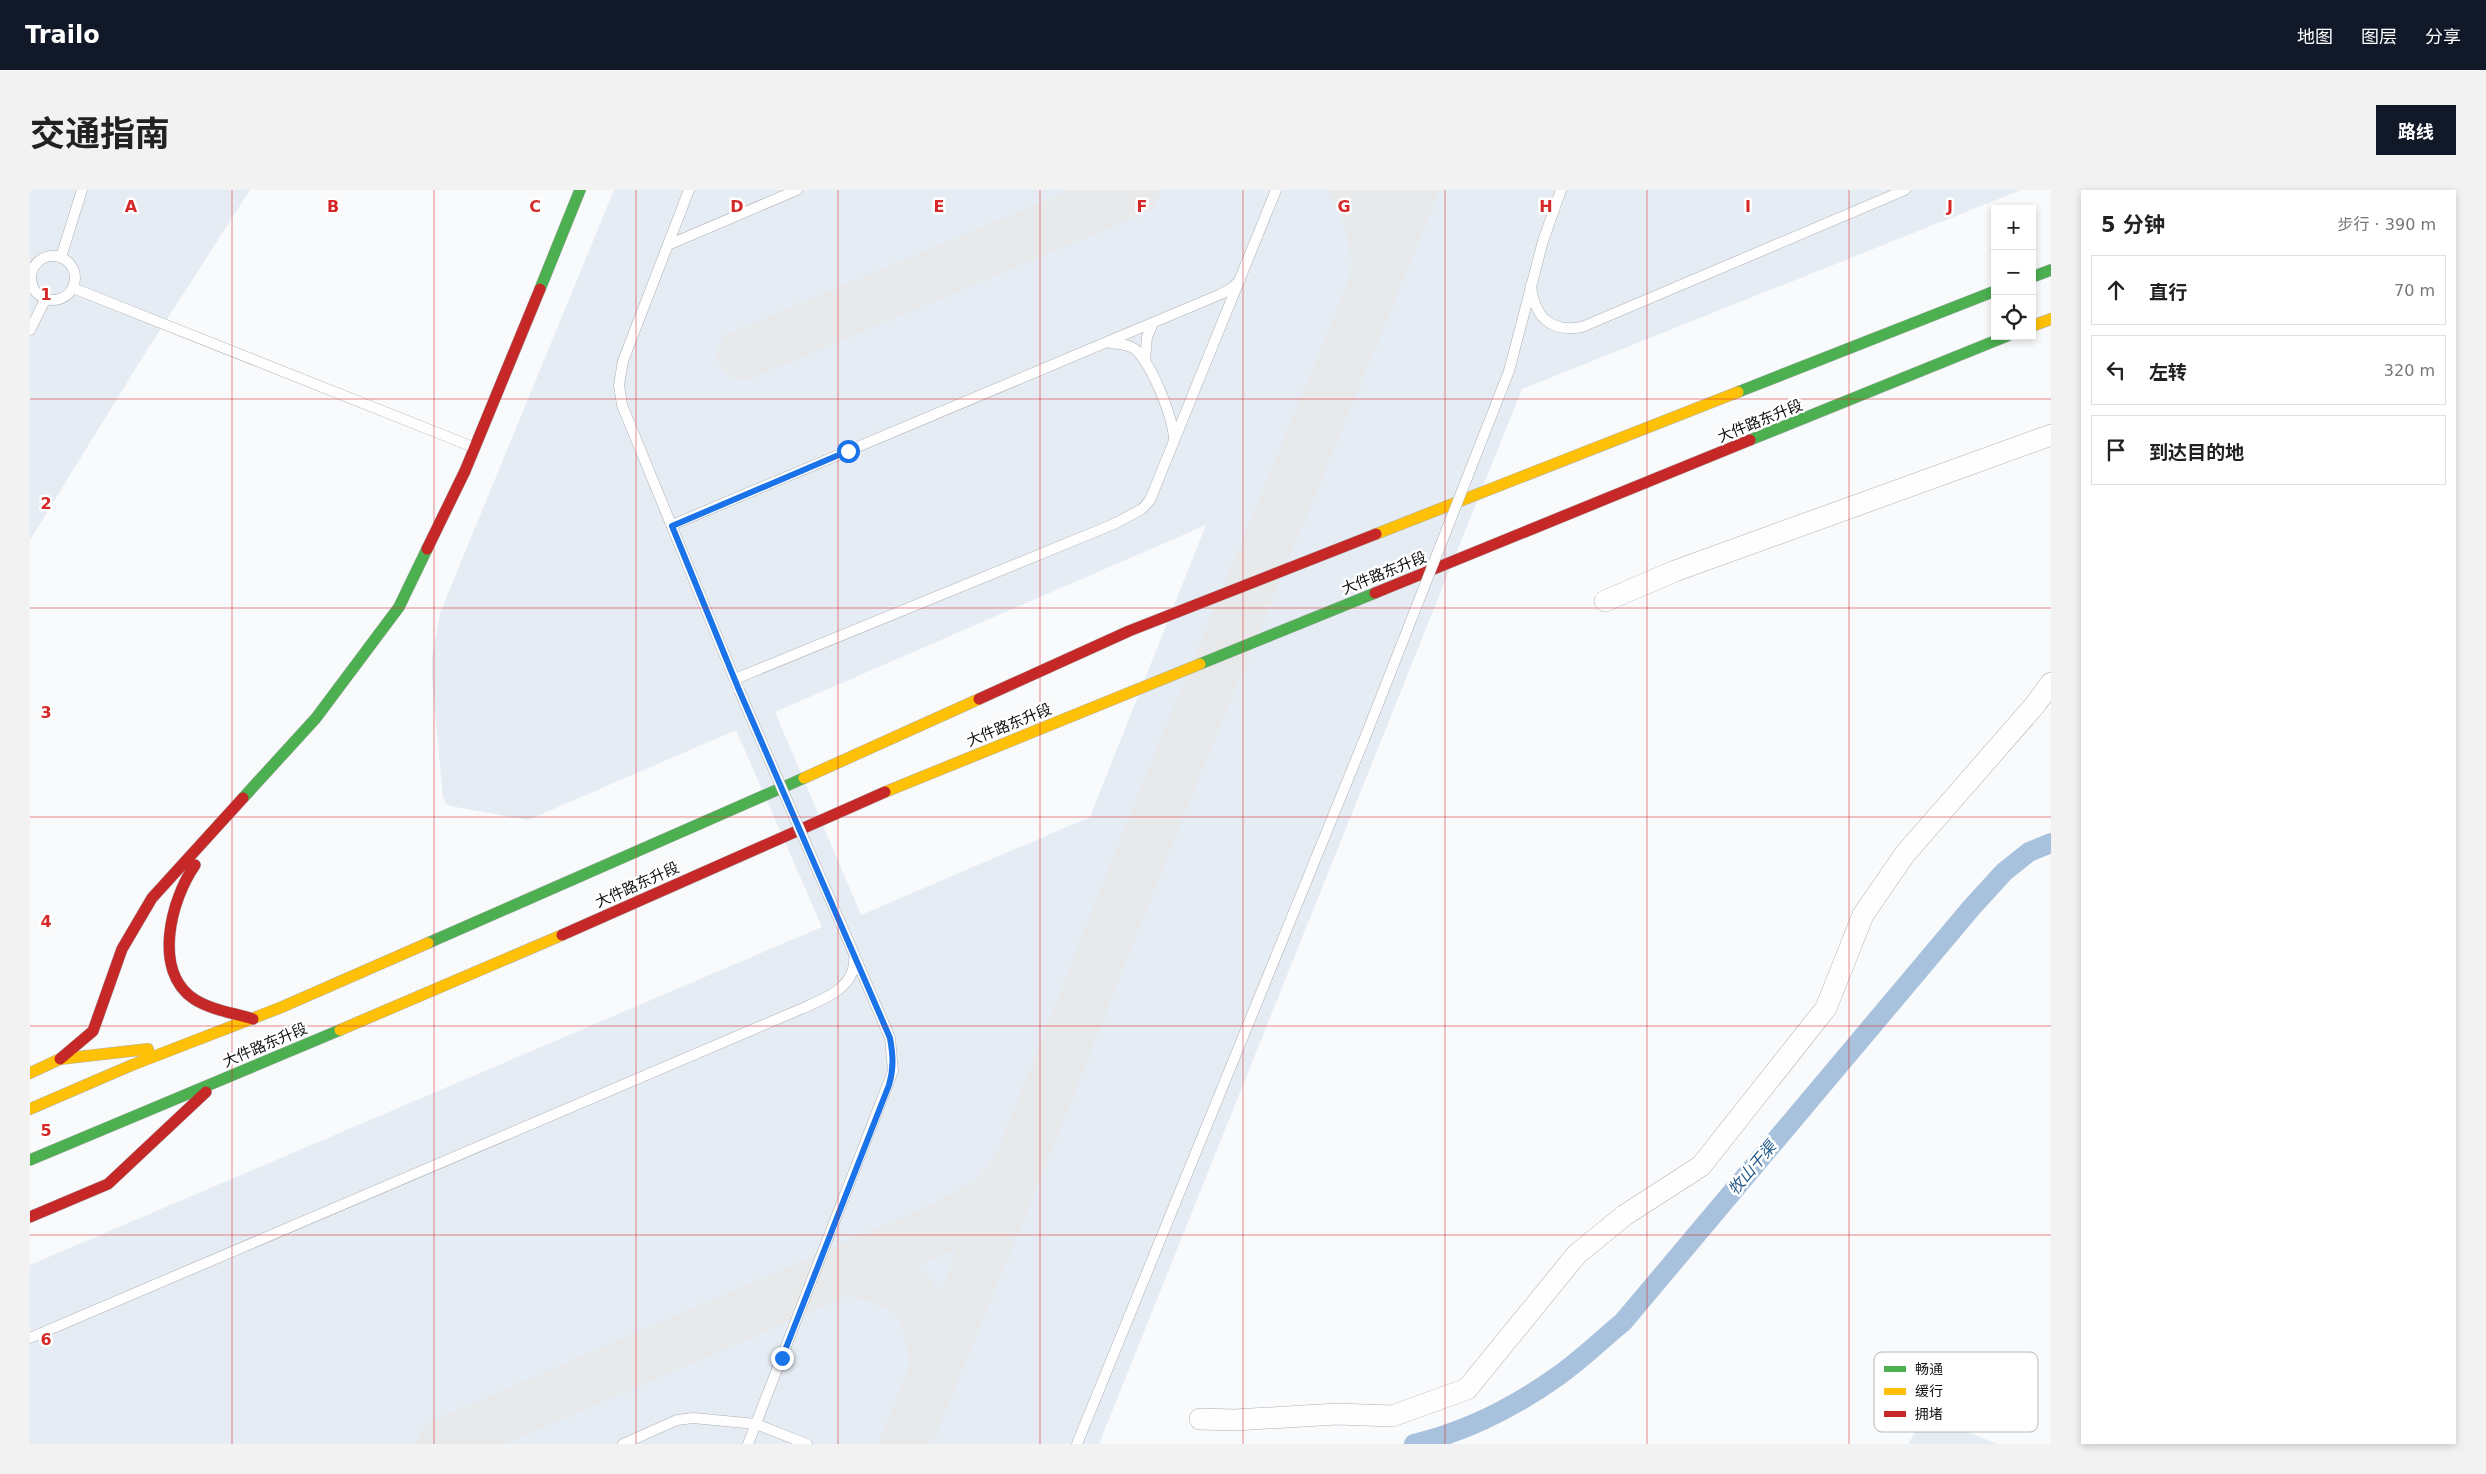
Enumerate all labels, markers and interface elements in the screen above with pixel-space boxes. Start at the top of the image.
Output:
text: Trailo [25,21,100,49]
text: 地图 [2297,26,2333,47]
text: 图层 [2361,26,2397,47]
text: 分享 [2425,26,2461,47]
button: 路线 [2376,105,2456,155]
text: 交通指南 [30,114,170,154]
text: A [125,197,138,216]
text: B [327,197,339,216]
text: C [529,197,541,216]
text: D [730,197,744,216]
text: E [934,197,944,216]
text: F [1137,197,1147,216]
text: G [1337,197,1351,216]
text: H [1539,197,1553,216]
text: I [1745,197,1751,216]
text: J [1946,197,1953,216]
map controls [1991,205,2036,340]
button: + [1991,205,2036,250]
text: 5 分钟 [2101,213,2165,237]
text: 步行 · 390 m [2338,215,2436,234]
button: − [1991,250,2036,295]
icon: ahead [2102,276,2130,304]
text: 直行 [2149,281,2187,303]
text: 70 m [2394,281,2435,300]
text: 1 [40,285,52,304]
button: locate [1991,295,2036,340]
icon: left [2102,356,2130,384]
text: 左转 [2149,361,2187,383]
text: 320 m [2384,361,2435,380]
street label: 大件路东升段 [1715,396,1805,446]
icon: arrive [2102,436,2130,464]
route start [837,440,860,463]
text: 到达目的地 [2149,441,2244,463]
text: 2 [40,494,52,513]
street label: 大件路东升段 [1339,548,1429,598]
street label: 大件路东升段 [964,700,1054,750]
text: 3 [40,703,52,722]
street label: 大件路东升段 [592,858,682,912]
text: 4 [40,912,52,931]
street label: 大件路东升段 [220,1019,310,1071]
text: 5 [40,1121,52,1140]
water label: 牧山干渠 [1724,1136,1781,1199]
text: 6 [40,1330,52,1349]
route end [771,1347,794,1370]
legend [1874,1352,2038,1432]
text: 畅通 [1915,1361,1943,1377]
text: 缓行 [1915,1383,1943,1399]
text: 拥堵 [1915,1406,1943,1422]

